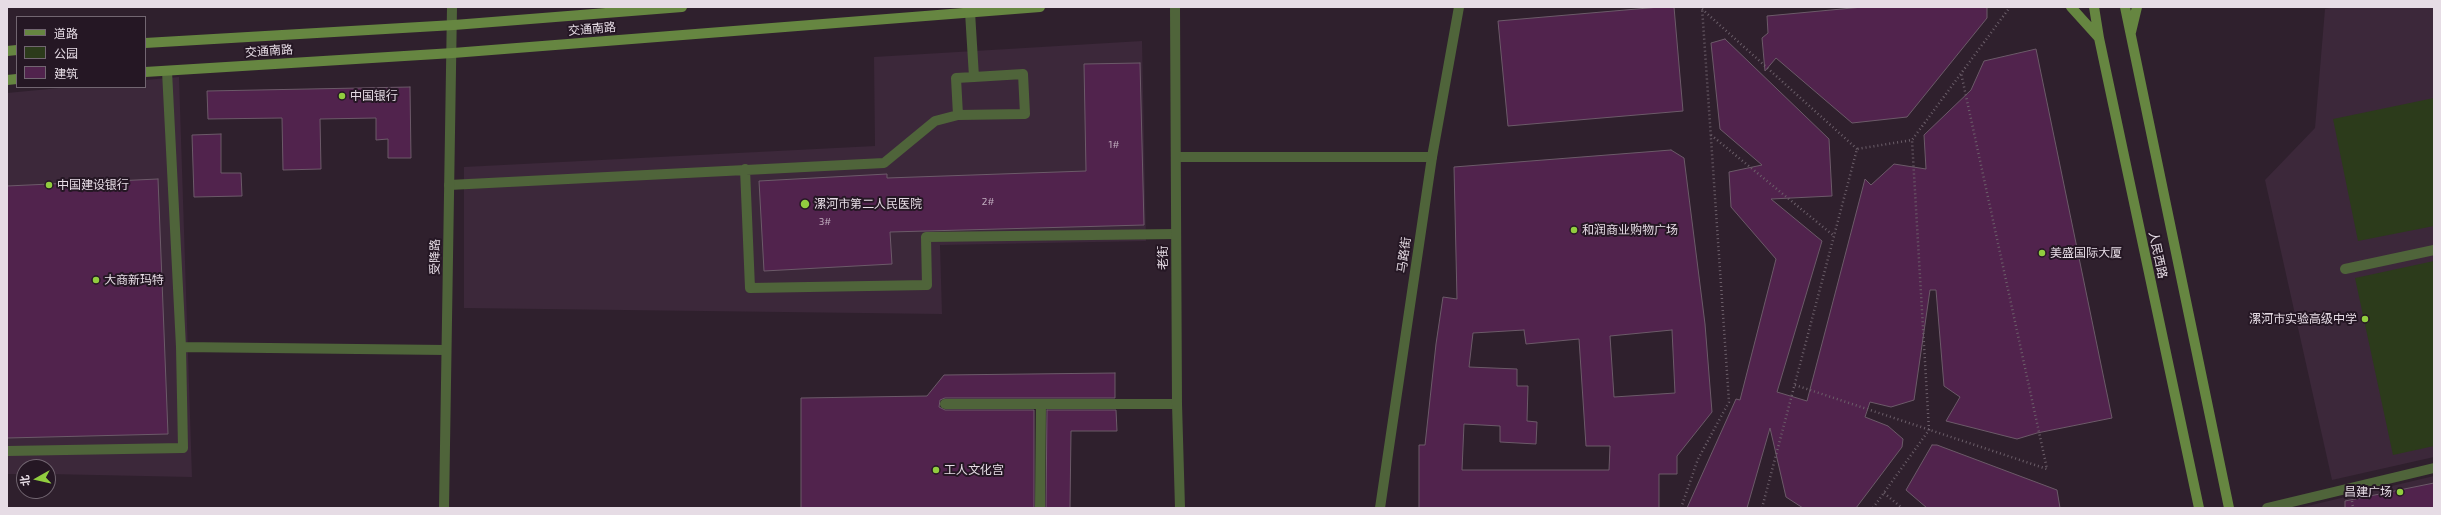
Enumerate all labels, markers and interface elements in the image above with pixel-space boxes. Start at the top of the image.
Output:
legend [16,16,146,88]
street label: 交通南路 [567,20,617,38]
text: 道路 [54,26,78,40]
street label: 交通南路 [245,42,293,60]
text: 公园 [54,46,78,60]
text: 建筑 [54,66,78,80]
place label: 中国银行 [350,89,398,103]
marker: 中国银行 [337,91,347,101]
house number: 1# [1109,139,1119,151]
place label: 中国建设银行 [57,178,129,192]
marker: 中国建设银行 [44,180,54,190]
house number: 2# [982,196,994,208]
place label: 漯河市第二人民医院 [814,197,922,211]
marker: 漯河市第二人民医院 [799,198,811,210]
house number: 3# [819,216,831,228]
place label: 和润商业购物广场 [1582,223,1678,237]
marker: 和润商业购物广场 [1569,225,1579,235]
street label: 人民西路 [2146,230,2170,280]
street label: 马路街 [1394,236,1414,274]
street label: 受降路 [427,239,443,275]
street label: 老街 [1156,246,1170,270]
place label: 美盛国际大厦 [2050,246,2122,260]
marker: 美盛国际大厦 [2037,248,2047,258]
place label: 大商新玛特 [104,273,164,287]
marker: 大商新玛特 [91,275,101,285]
place label: 漯河市实验高级中学 [2249,312,2357,326]
marker: 漯河市实验高级中学 [2360,314,2370,324]
north arrow [16,459,56,499]
place label: 工人文化宫 [944,463,1004,477]
marker: 工人文化宫 [931,465,941,475]
text: 北 [17,474,32,487]
place label: 昌建广场 [2344,485,2392,499]
marker: 昌建广场 [2395,487,2405,497]

